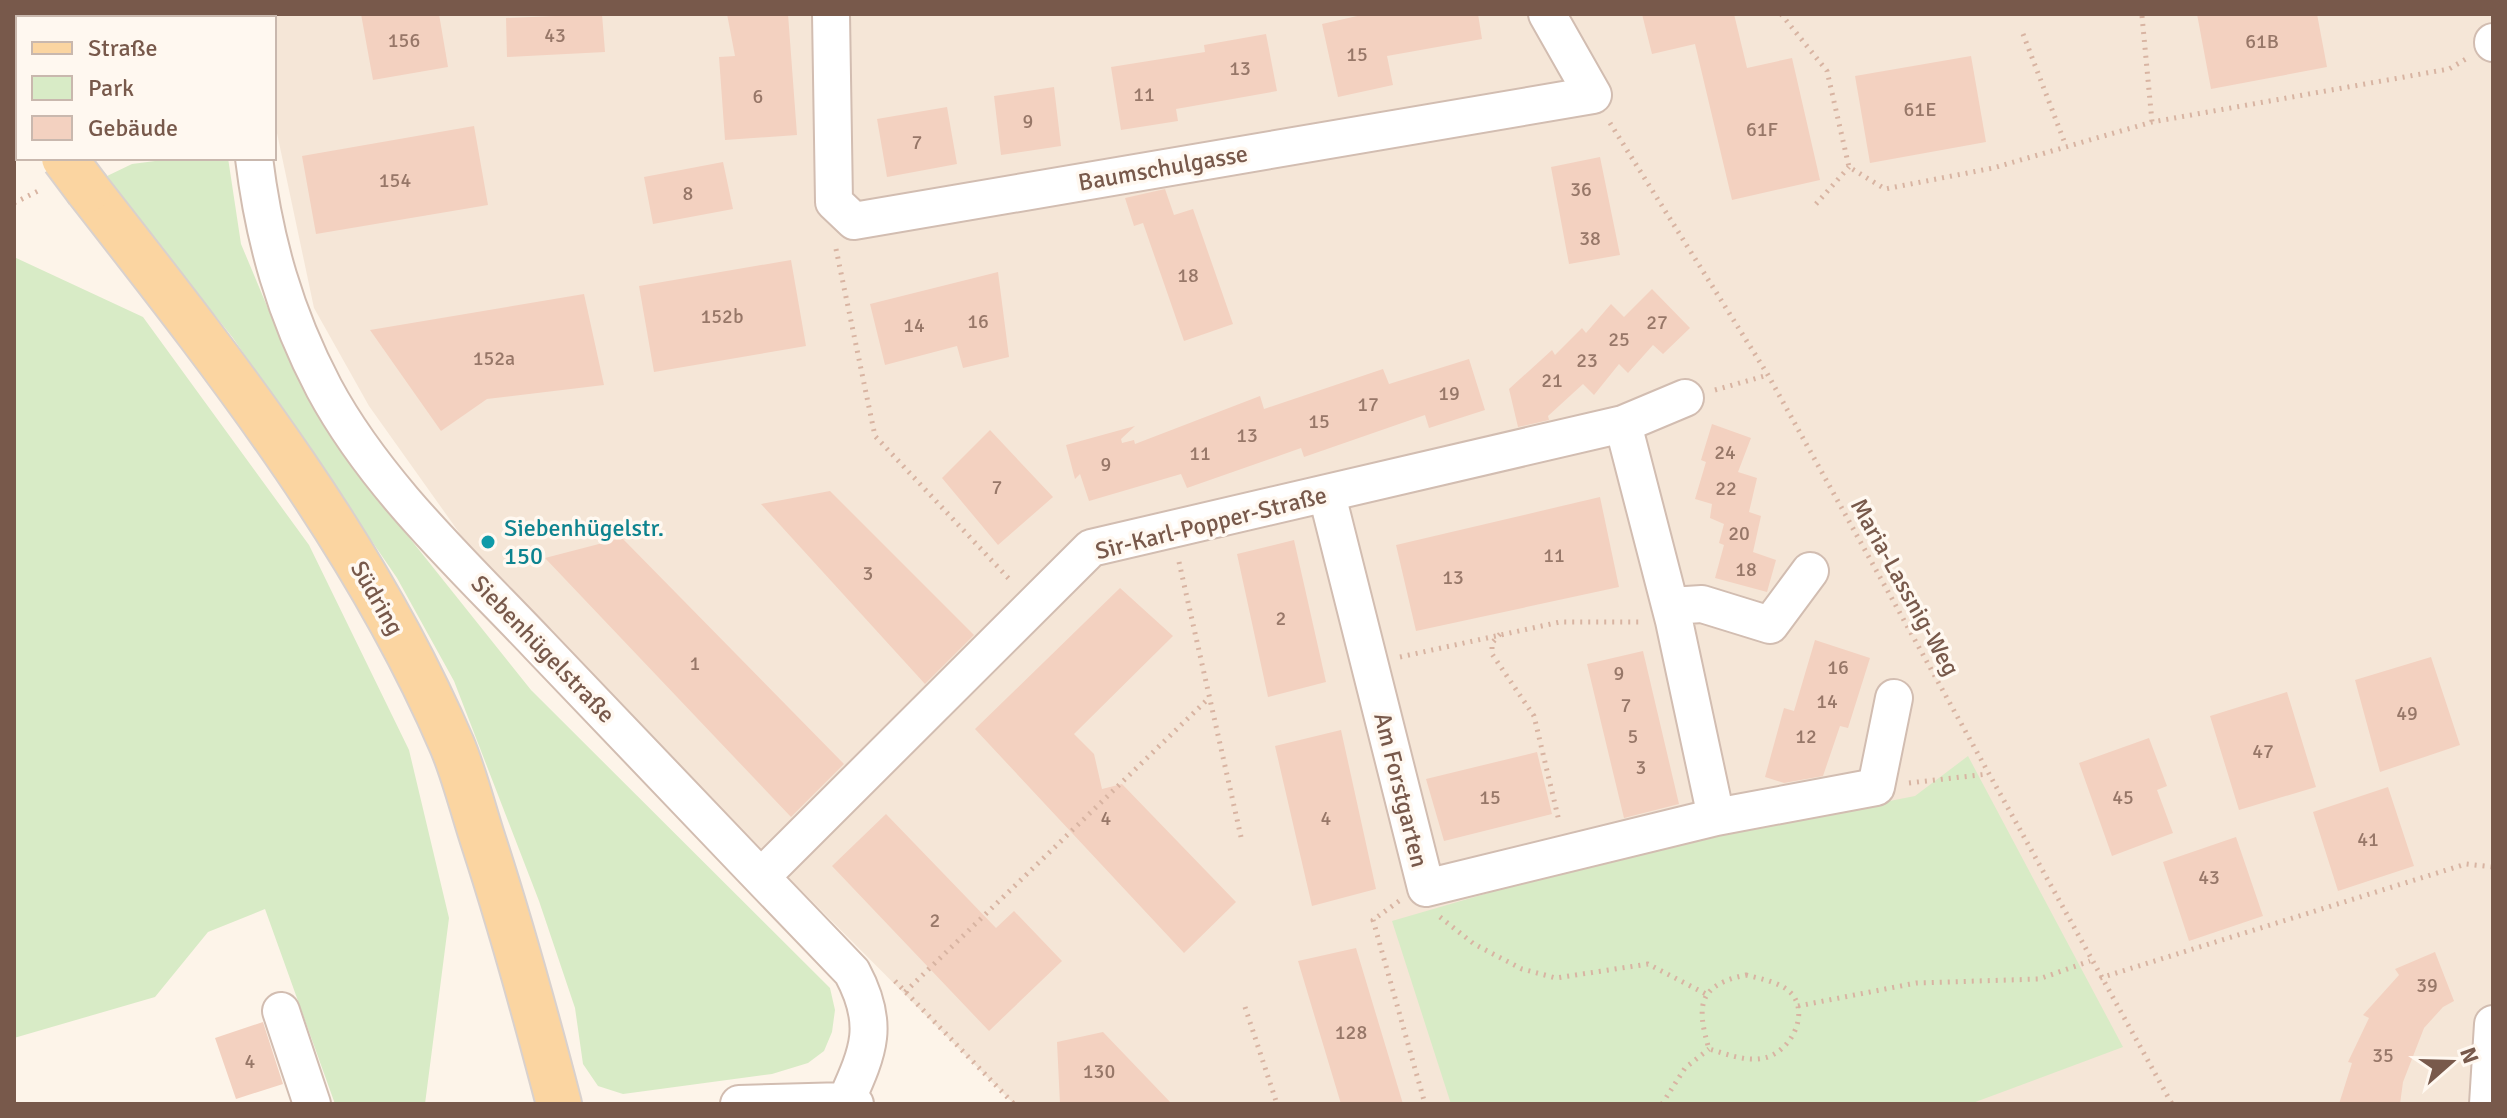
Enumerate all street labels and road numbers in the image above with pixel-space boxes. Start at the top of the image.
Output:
street label: Baumschulgasse [1076,138,1250,198]
street label: Sir-Karl-Popper-Straße [1092,480,1330,566]
street label: Maria-Lassnig-Weg [1844,493,1966,681]
street label: Südring [344,556,410,640]
street label: Siebenhügelstraße [465,569,621,729]
street label: Am Forstgarten [1367,709,1435,871]

